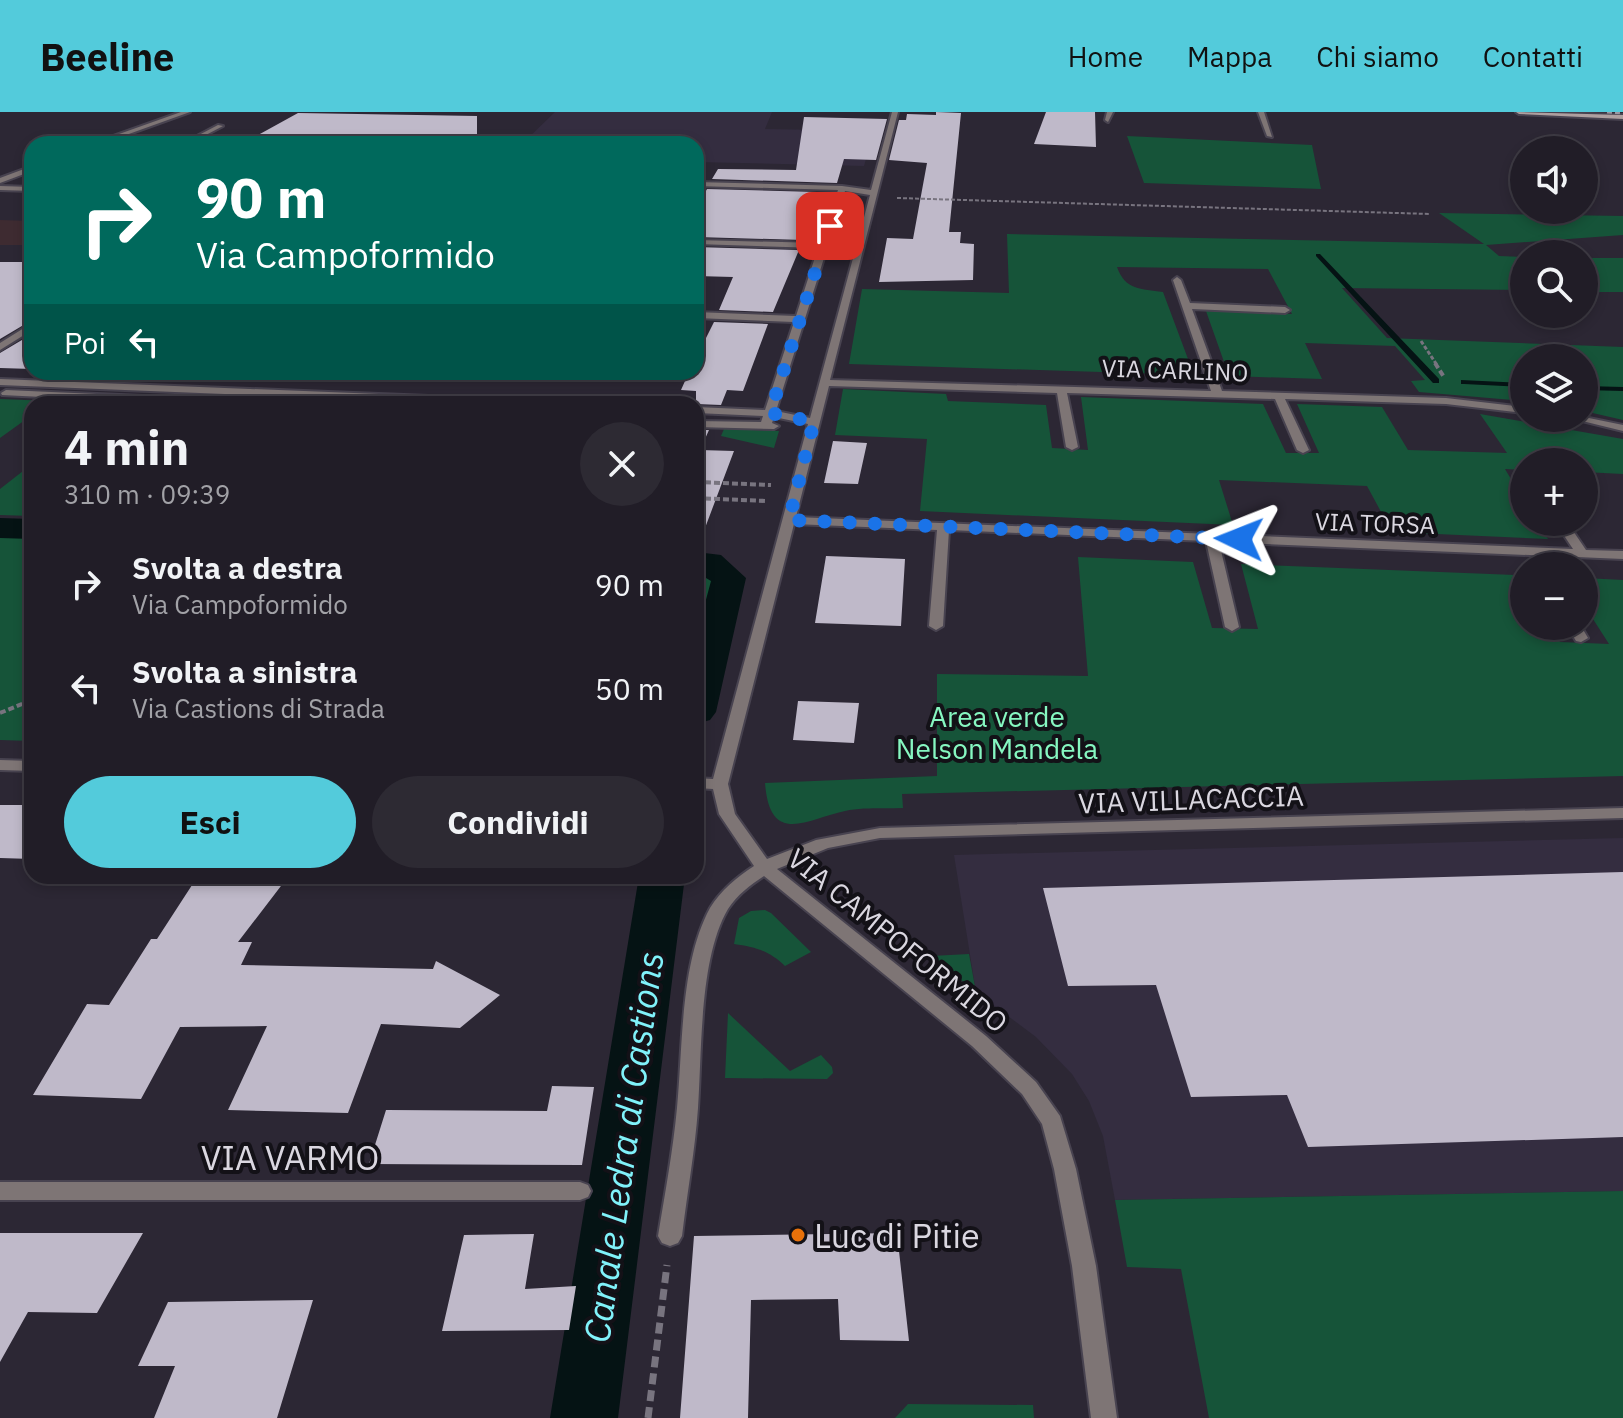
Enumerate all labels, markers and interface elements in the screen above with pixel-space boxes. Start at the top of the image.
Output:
text: Beeline [40,32,174,81]
text: Home [1068,38,1143,75]
text: Mappa [1187,38,1272,75]
text: Chi siamo [1316,38,1439,75]
text: Contatti [1483,38,1583,75]
map controls [1510,136,1598,640]
button: sound [1510,136,1598,224]
text: 90 m [196,161,326,233]
icon: right [64,168,168,272]
pin [796,192,864,260]
icon: arrive [808,204,852,248]
text: Via Campoformido [196,231,495,278]
button: search [1510,240,1598,328]
icon: left [122,320,166,364]
text: Poi [64,323,106,362]
button: layers [1510,344,1598,432]
street label: VIA CARLINO [1101,351,1249,389]
text: 4 min [64,416,189,478]
button: close [580,422,664,506]
button: + [1510,448,1598,536]
text: 310 m · 09:39 [64,477,230,511]
position arrow [1197,497,1281,581]
street label: VIA TORSA [1314,505,1436,541]
text: Svolta a destra [132,548,343,587]
button: − [1510,552,1598,640]
icon: right [64,562,108,606]
text: 90 m [595,565,664,604]
text: Via Campoformido [132,587,348,621]
text: Svolta a sinistra [132,652,358,691]
icon: left [64,666,108,710]
text: 50 m [595,669,664,708]
text: Via Castions di Strada [132,691,385,725]
park label: Area verde Nelson Mandela [896,698,1098,767]
button: Esci [64,776,356,868]
button: Condividi [372,776,664,868]
street label: VIA VILLACACCIA [1078,777,1304,821]
street label: VIA CAMPOFORMIDO [780,840,1016,1040]
water label: Canale Ledra di Castions [572,949,674,1345]
street label: VIA VARMO [201,1135,379,1179]
place label: Luc di Pitie [814,1213,980,1257]
marker: Luc di Pitie [789,1226,807,1244]

